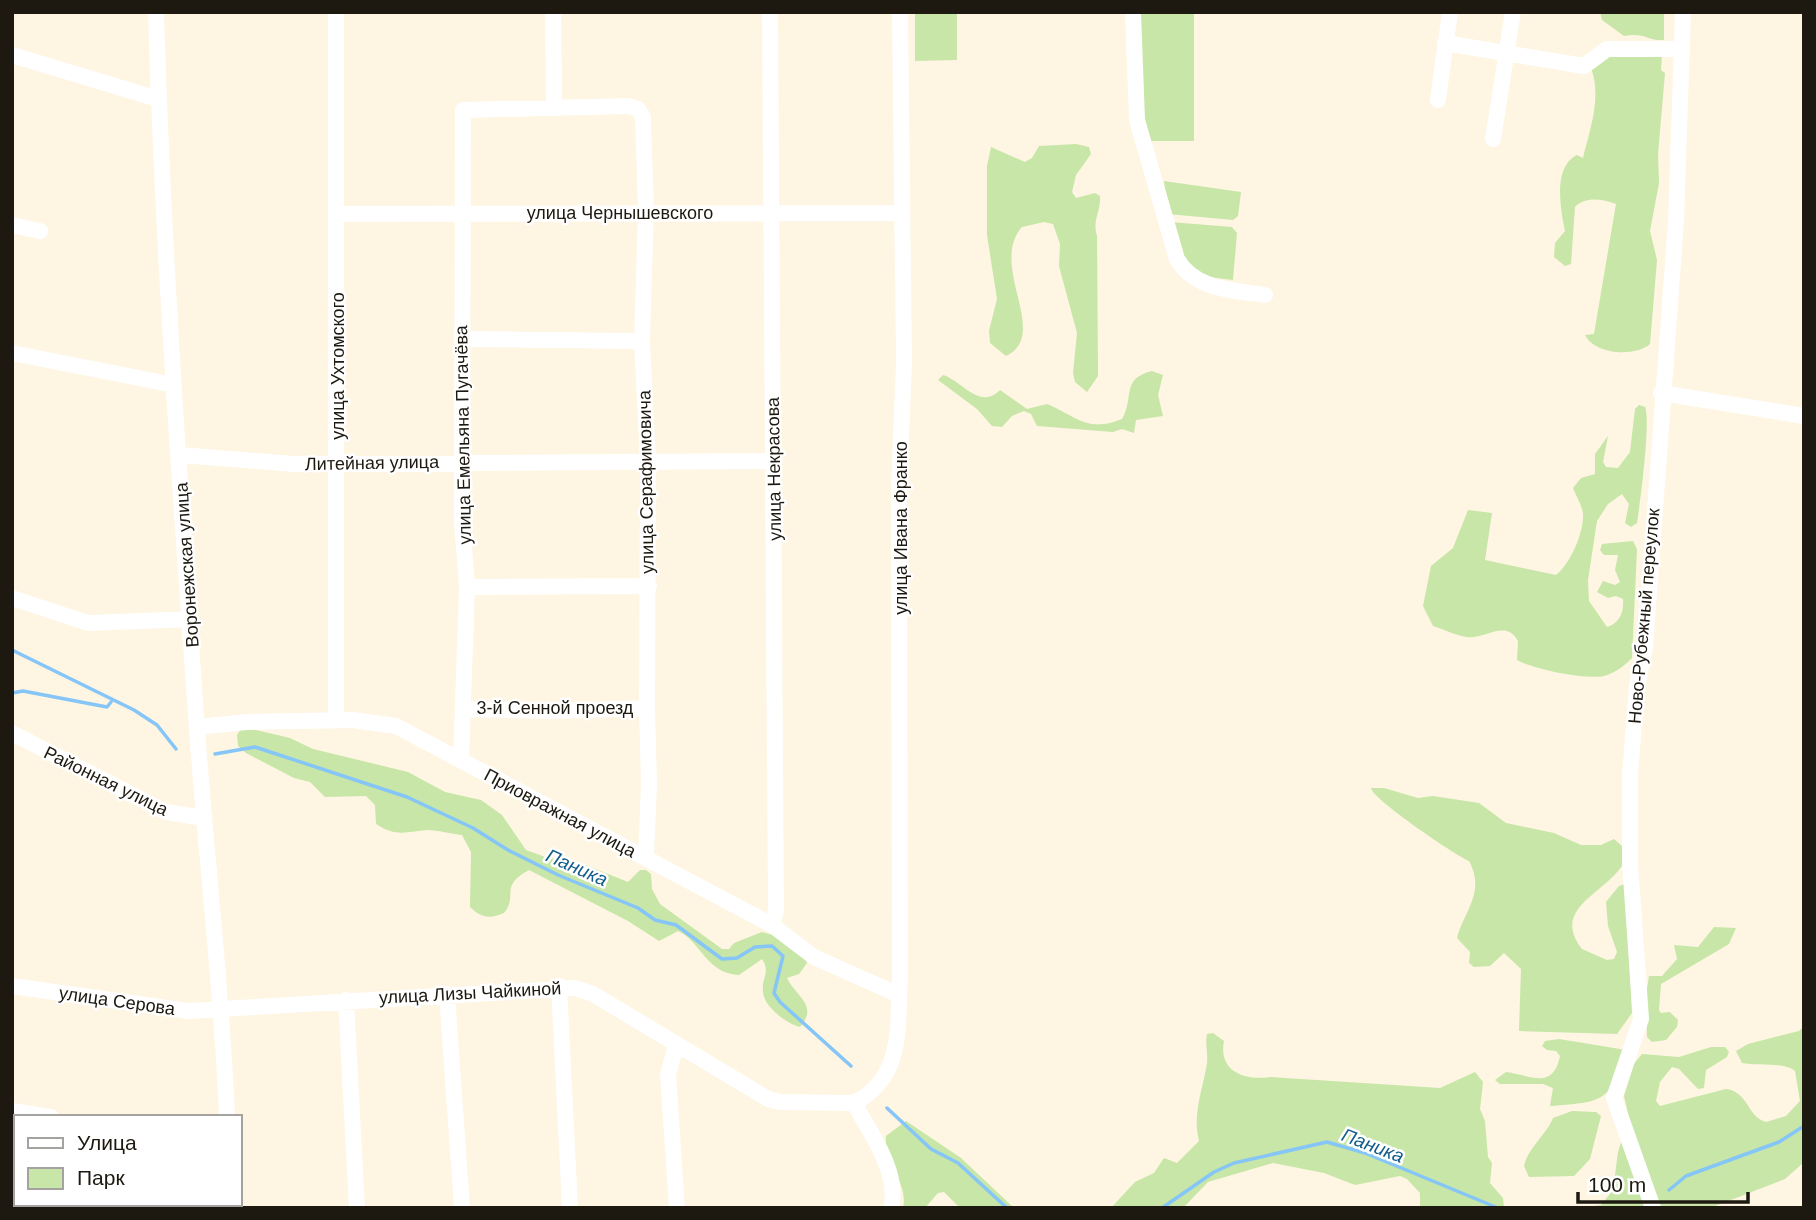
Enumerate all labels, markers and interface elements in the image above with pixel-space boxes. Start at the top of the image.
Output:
street label: улица Чернышевского [527,203,713,223]
street label: улица Ухтомского [328,292,348,440]
street label: улица Емельяна Пугачёва [451,324,475,545]
street label: улица Серафимовича [634,389,658,574]
street label: улица Некрасова [763,396,785,541]
street label: улица Ивана Франко [891,441,911,615]
street label: Литейная улица [305,452,440,474]
street label: Воронежская улица [171,481,203,648]
street label: Ново-Рубежный переулок [1625,507,1663,725]
street label: 3-й Сенной проезд [477,698,634,718]
street label: Районная улица [41,742,172,820]
street label: Приовражная улица [481,765,640,862]
water label: Паника [543,845,611,890]
street label: улица Лизы Чайкиной [378,978,562,1008]
street label: улица Серова [58,983,177,1019]
legend [14,1115,242,1206]
water label: Паника [1339,1124,1407,1167]
text: Улица [77,1131,137,1154]
scale bar [1578,1160,1748,1204]
text: Парк [77,1166,125,1189]
text: 100 m [1588,1173,1646,1196]

